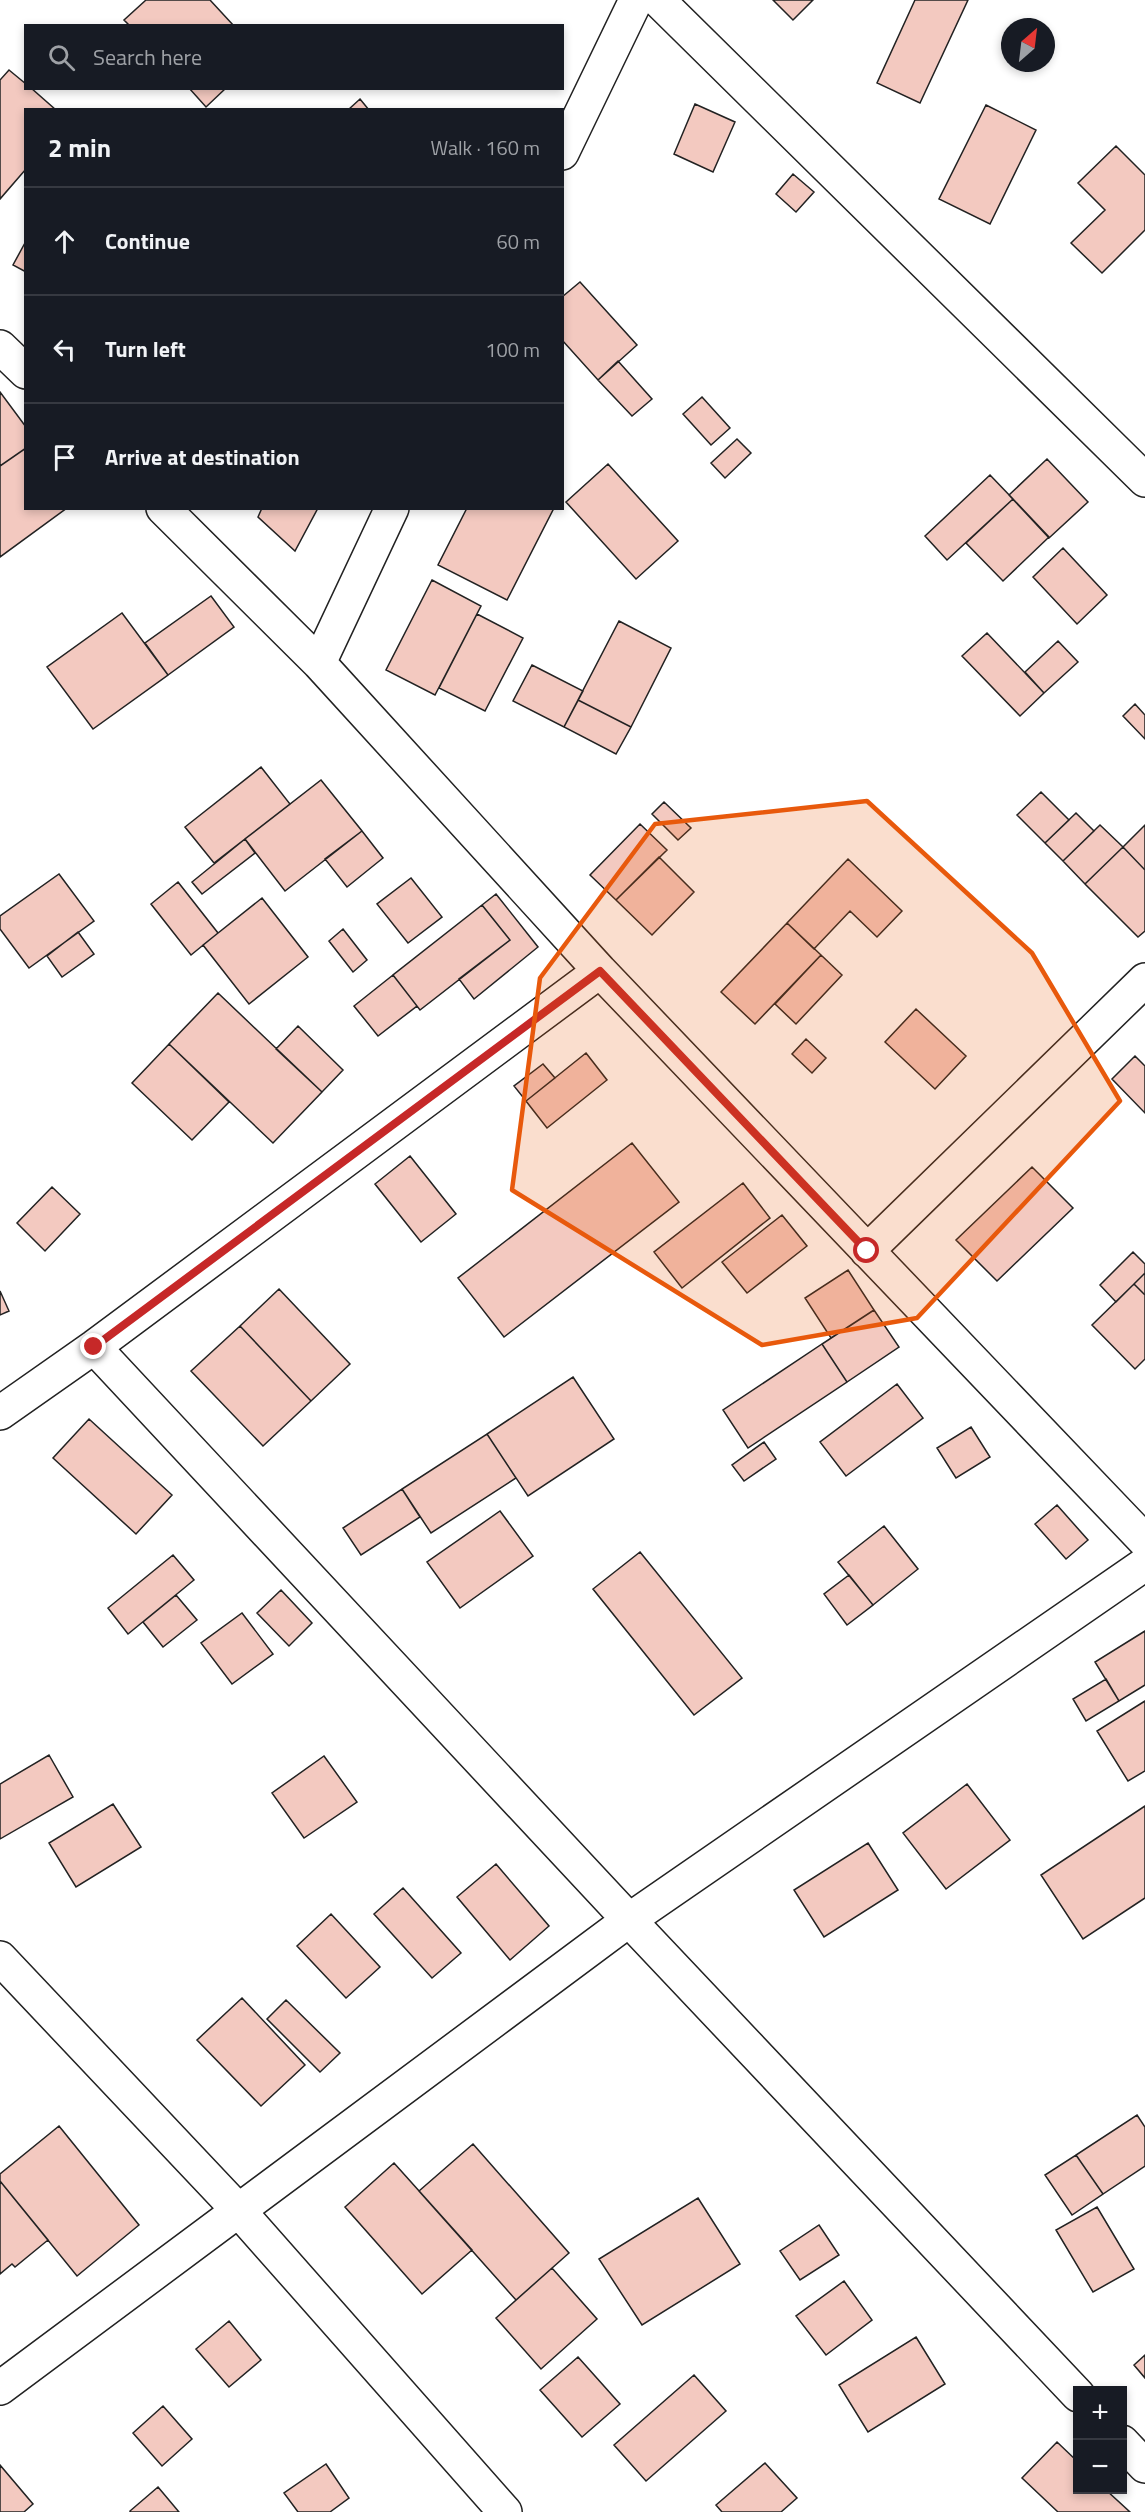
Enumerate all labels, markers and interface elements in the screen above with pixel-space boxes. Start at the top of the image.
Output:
north arrow [1001,18,1055,72]
search box [24,24,564,90]
text: Search here [93,40,202,74]
icon: search [45,41,78,74]
text: 2 min [48,128,111,167]
text: Walk · 160 m [431,132,540,163]
text: Continue [105,224,190,258]
icon: ahead [48,225,81,258]
text: 60 m [496,226,540,257]
text: Turn left [105,332,186,366]
icon: left [48,333,81,366]
text: 100 m [485,334,540,365]
text: Arrive at destination [105,440,300,474]
icon: arrive [48,441,81,474]
route start [853,1237,879,1263]
route end [80,1333,106,1359]
map controls [1073,2386,1127,2494]
button: + [1073,2386,1127,2440]
button: − [1073,2440,1127,2494]

